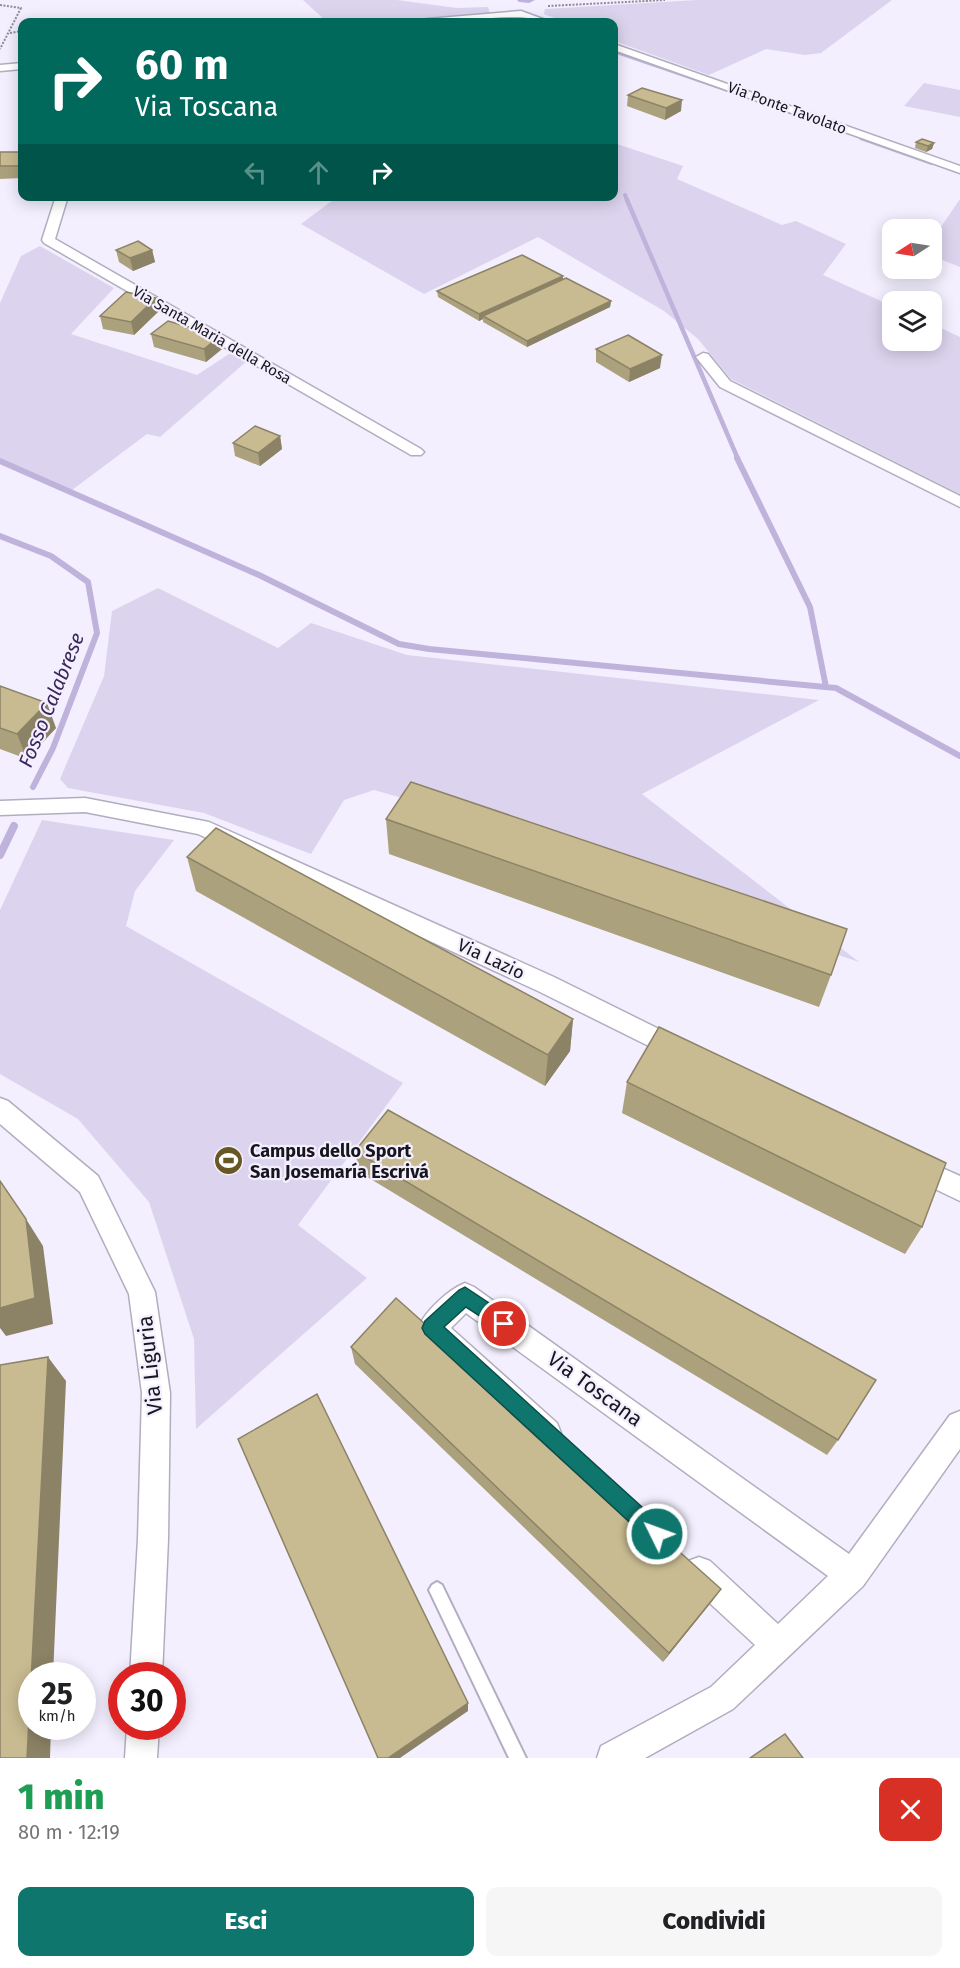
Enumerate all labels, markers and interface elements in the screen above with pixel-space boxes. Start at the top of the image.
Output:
text: 60 m [135,40,229,90]
icon: right [36,42,114,120]
street label: Via Ponte Tavolato [725,78,849,138]
text: Via Toscana [135,91,278,123]
icon: left [239,156,272,189]
icon: ahead [302,156,335,189]
icon: right [365,156,398,189]
north arrow [882,219,942,279]
map controls [882,219,942,351]
street label: Via Santa Maria della Rosa [130,282,294,388]
button: layers [882,291,942,351]
water label: Fosso Calabrese [13,629,89,771]
street label: Via Lazio [454,934,528,984]
place label: Campus dello Sport San Josemaría Escrivá [250,1140,429,1183]
sports icon: Campus dello Sport San Josemaría Escrivá [213,1145,245,1177]
pin [478,1298,529,1349]
icon: arrive [487,1307,520,1340]
street label: Via Liguria [132,1314,168,1416]
street label: Via Toscana [542,1346,648,1432]
position arrow [625,1502,689,1566]
speed limit sign: 30 [108,1662,186,1740]
text: 25 [41,1676,73,1712]
text: km/h [38,1707,76,1725]
text: 1 min [18,1775,104,1819]
button: close [879,1778,942,1841]
text: 80 m · 12:19 [18,1820,120,1844]
button: Esci [18,1887,474,1956]
button: Condividi [486,1887,942,1956]

